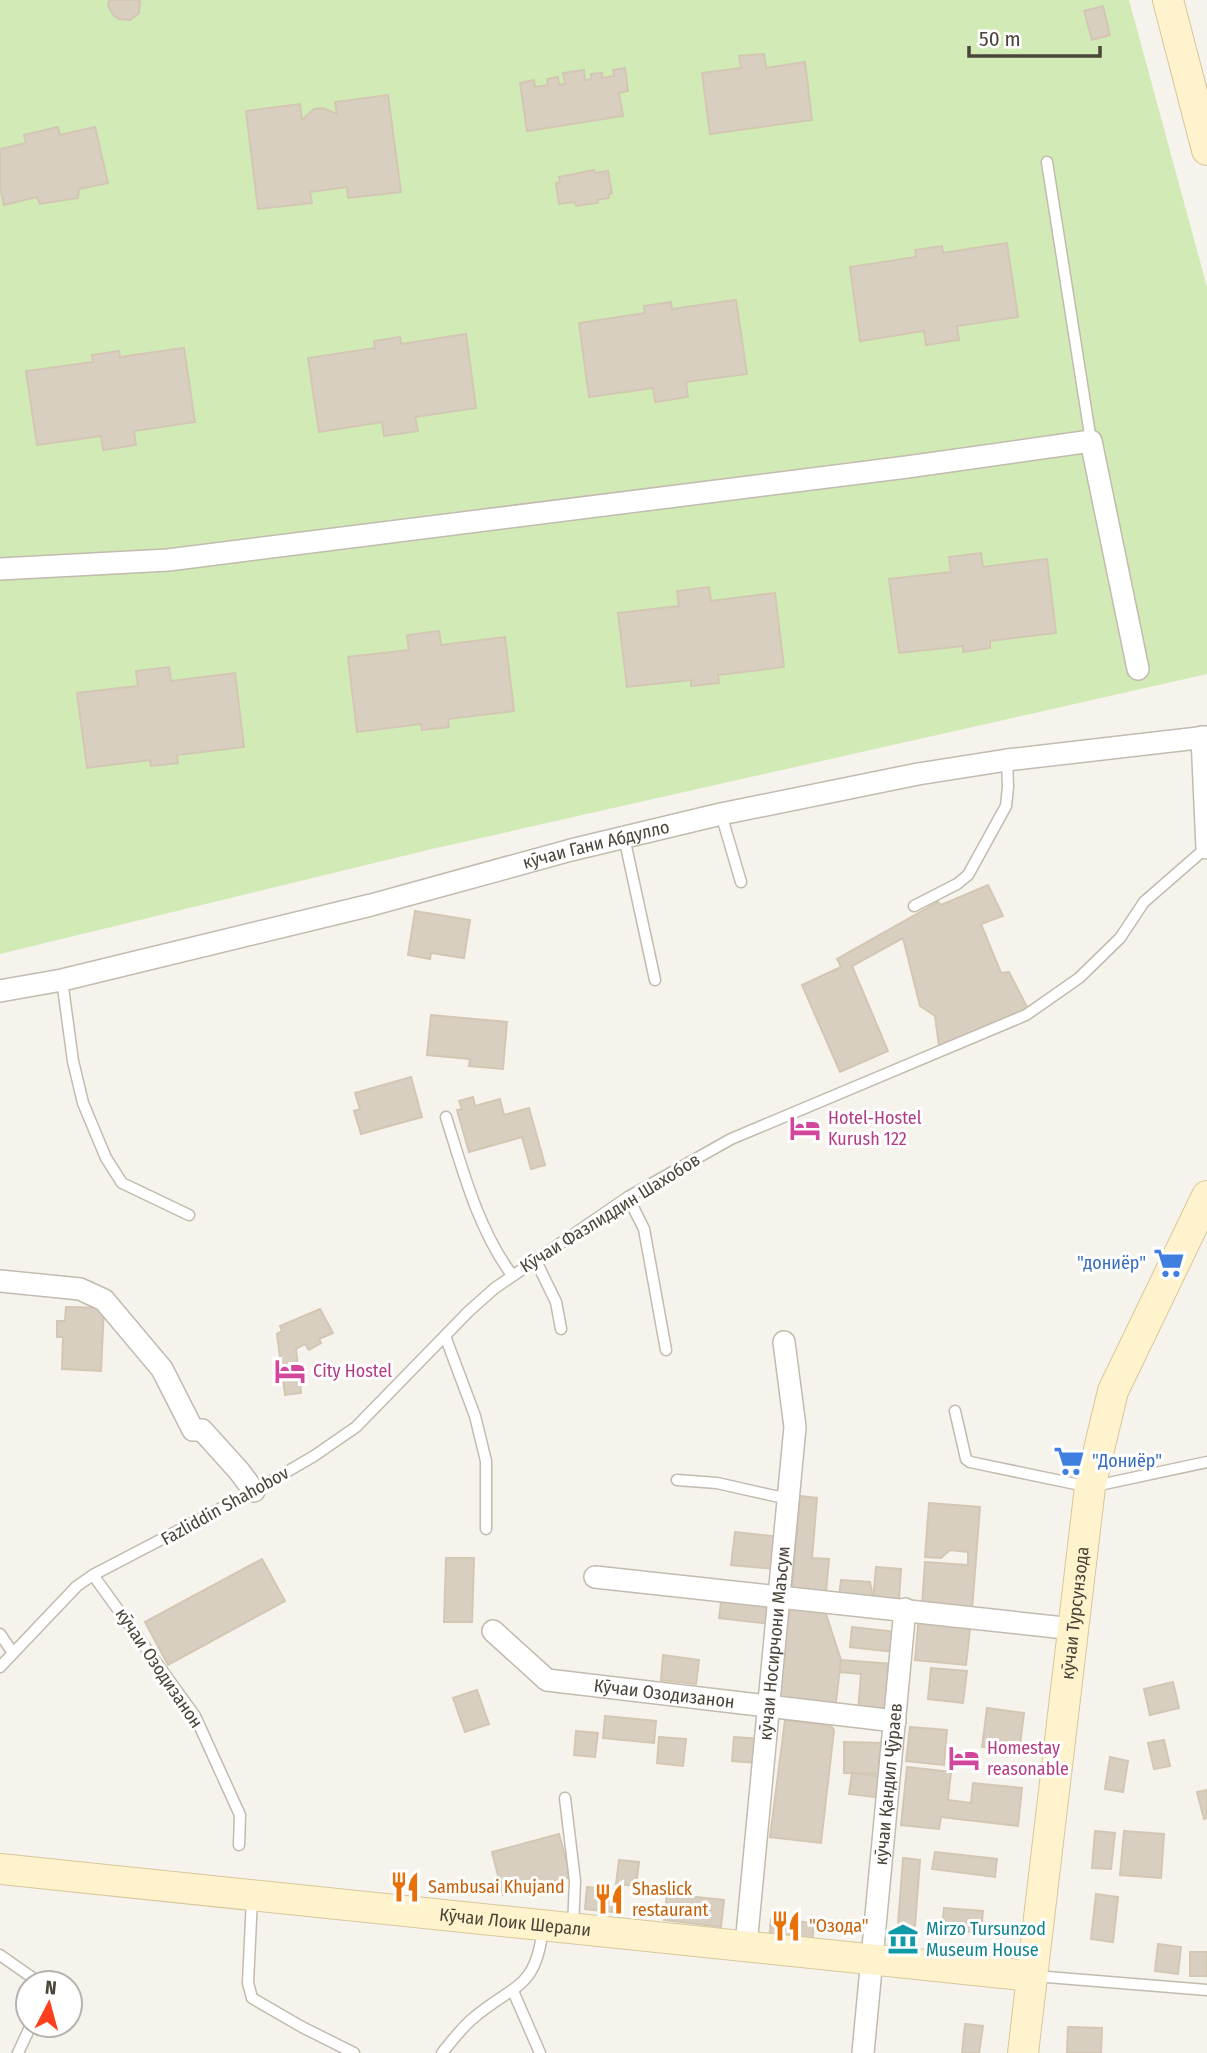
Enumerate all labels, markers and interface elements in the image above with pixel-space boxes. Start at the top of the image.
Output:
scale bar [969,14,1100,58]
text: 50 m [979,26,1021,52]
street label: кӯчаи Гани Абдулло [520,816,672,874]
place label: Hotel-Hostel Kurush 122 [828,1107,922,1150]
hotel icon: Hotel-Hostel Kurush 122 [788,1111,822,1145]
street label: Кӯчаи Фазлиддин Шахобов [516,1148,704,1278]
supermarket icon: "дониёр" [1152,1246,1186,1280]
place label: "дониёр" [1077,1252,1146,1274]
hotel icon: City Hostel [273,1354,307,1388]
place label: City Hostel [313,1360,392,1382]
supermarket icon: "Дониёр" [1052,1444,1086,1478]
place label: "Дониёр" [1092,1450,1162,1472]
street label: Fazliddin Shahobov [157,1462,293,1550]
street label: кӯчаи Носирчони Маъсум [754,1545,795,1741]
street label: кӯчаи Турсунзода [1056,1545,1094,1681]
street label: кӯчаи Озодизанон [111,1604,207,1732]
street label: Кӯчаи Озодизанон [593,1675,736,1713]
street label: кӯчаи Қандил Ҷӯраев [870,1702,907,1866]
place label: Homestay reasonable [987,1737,1069,1780]
hotel icon: Homestay reasonable [947,1741,981,1775]
restaurant icon: Sambusai Khujand [388,1870,422,1904]
place label: Sambusai Khujand [428,1876,565,1898]
place label: Shaslick restaurant [632,1878,708,1921]
restaurant icon: Shaslick restaurant [592,1882,626,1916]
street label: Кӯчаи Лоик Шерали [438,1904,592,1941]
restaurant icon: "Озода" [769,1909,803,1943]
place label: "Озода" [809,1915,869,1937]
place label: Mirzo Tursunzod Museum House [926,1918,1046,1961]
museum icon: Mirzo Tursunzod Museum House [886,1922,920,1956]
north arrow [14,1969,84,2039]
text: N [44,1976,58,2000]

